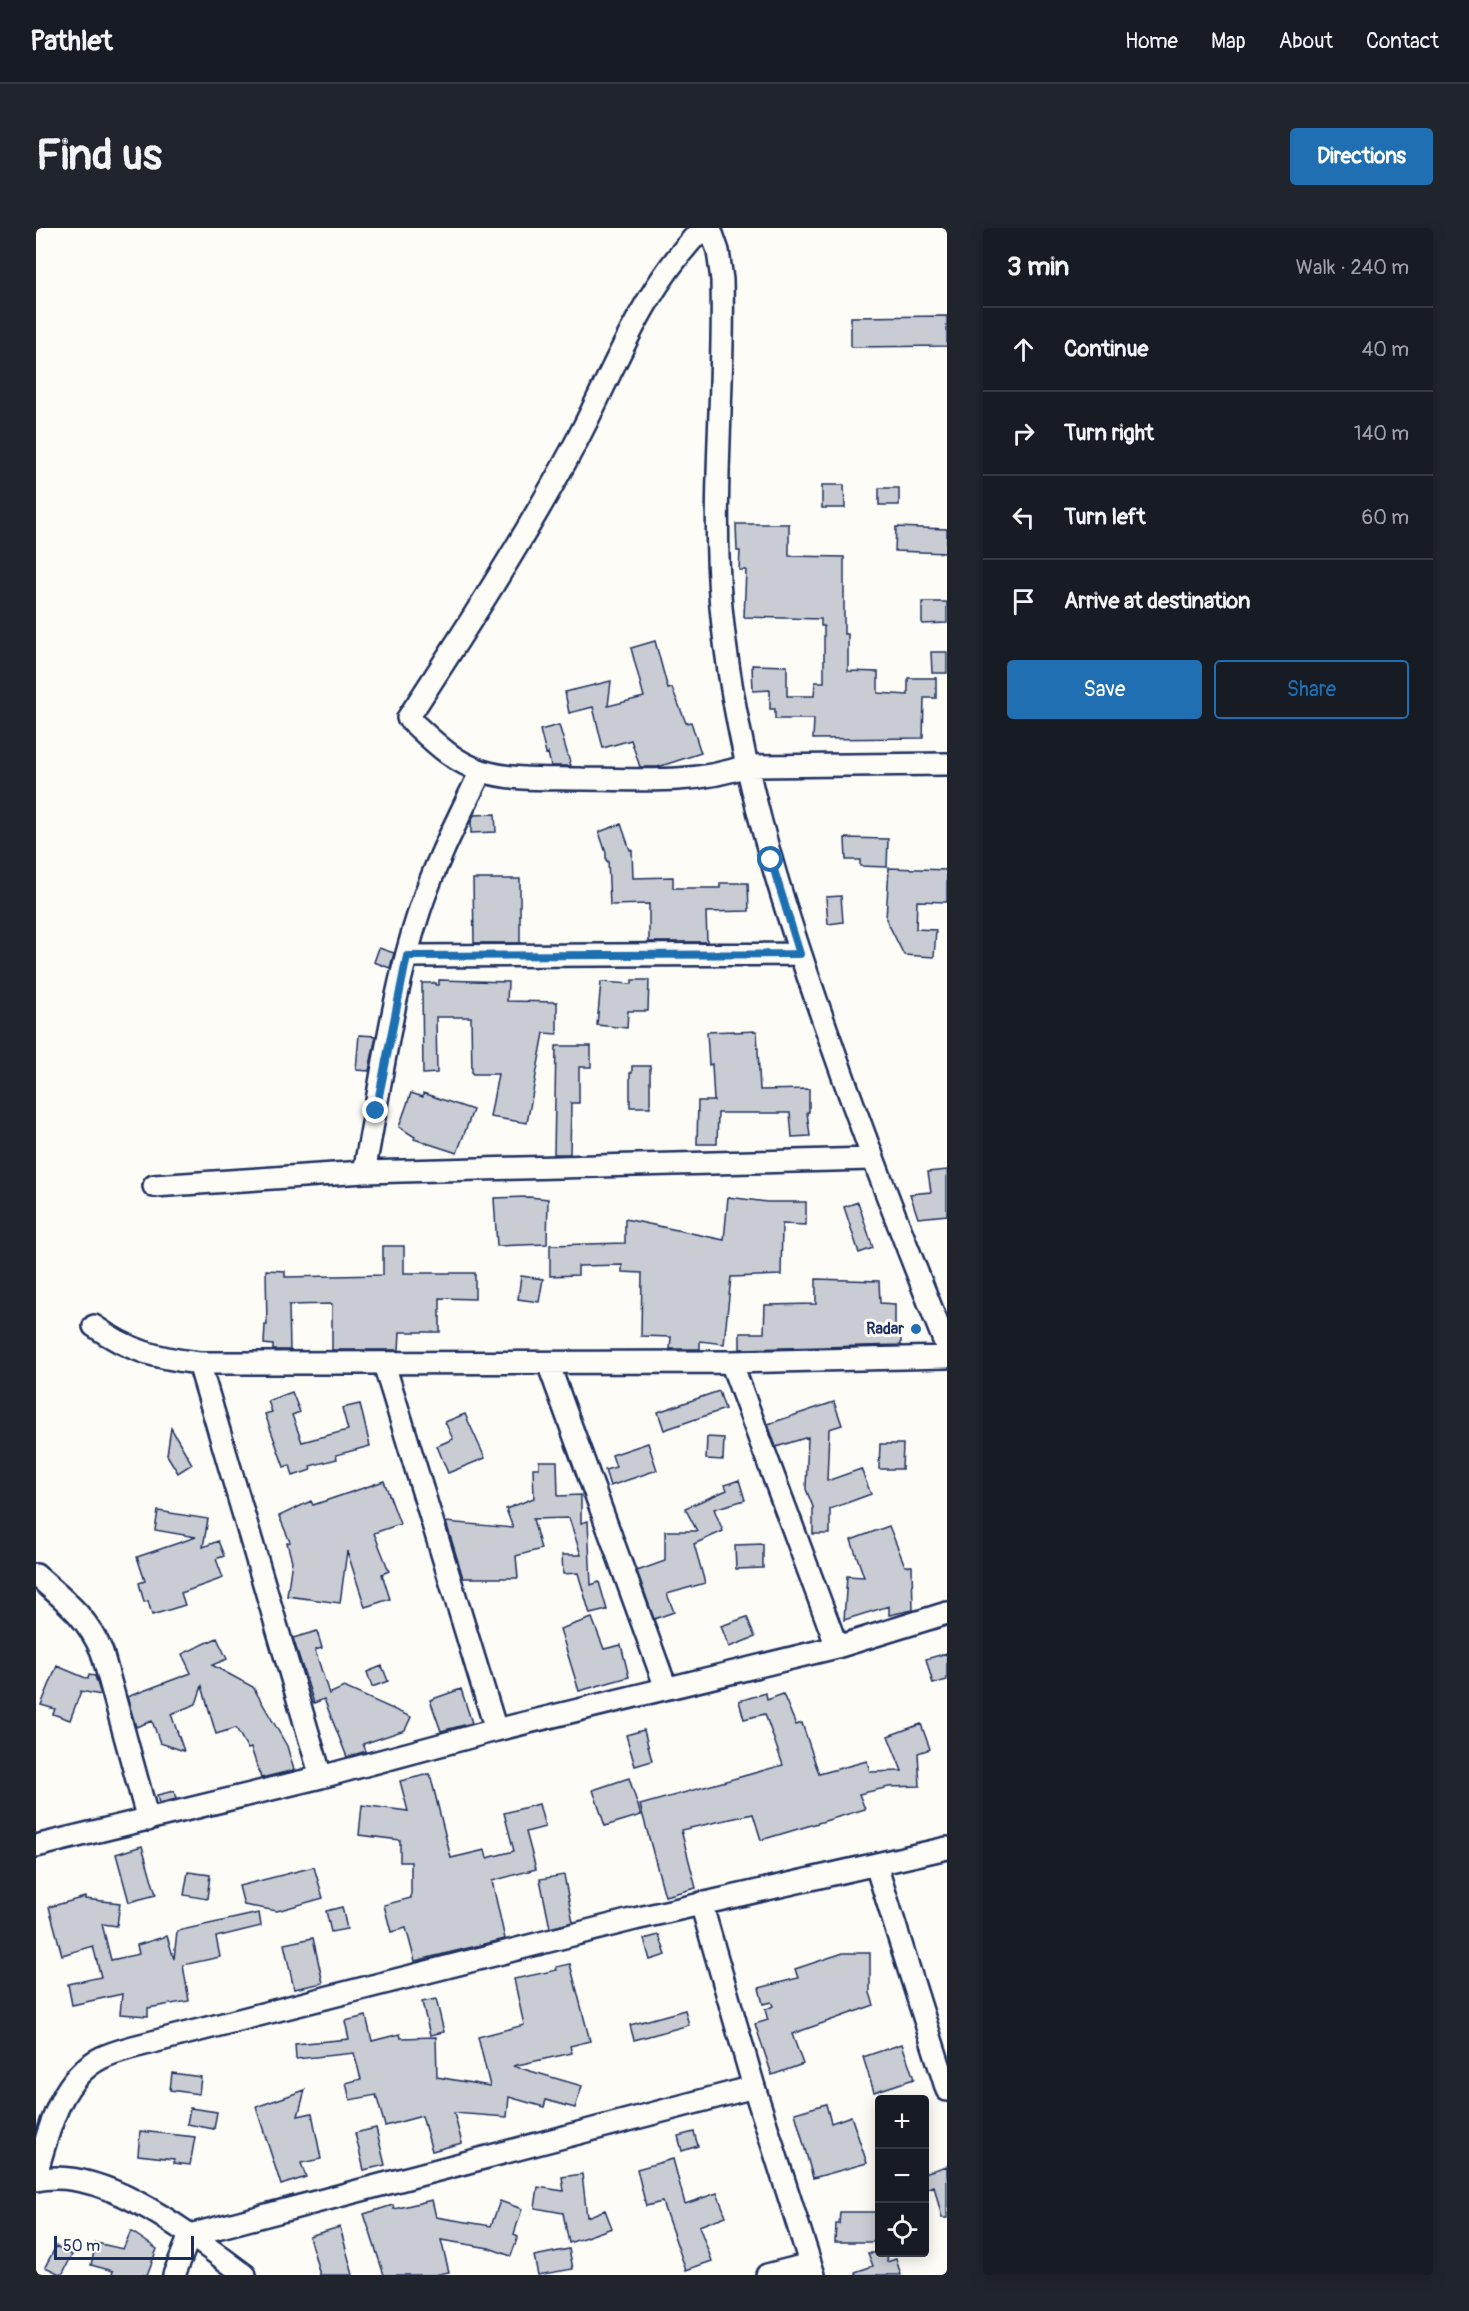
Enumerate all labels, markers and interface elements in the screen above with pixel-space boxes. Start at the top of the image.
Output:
text: Pathlet [30,24,113,59]
text: Home [1125,28,1178,55]
text: Map [1211,28,1246,55]
text: About [1279,28,1333,55]
text: Contact [1366,28,1439,55]
button: Directions [1290,128,1433,185]
text: Find us [36,130,162,182]
text: 3 min [1007,251,1069,283]
text: Walk · 240 m [1296,255,1409,280]
icon: ahead [1007,333,1040,366]
text: Continue [1064,335,1148,363]
text: 40 m [1362,337,1409,362]
icon: right [1007,417,1040,450]
text: Turn right [1064,419,1154,447]
text: 140 m [1354,421,1409,446]
icon: left [1007,501,1040,534]
text: Turn left [1064,503,1146,531]
text: 60 m [1362,505,1409,530]
icon: arrive [1007,585,1040,618]
text: Arrive at destination [1064,587,1250,615]
button: Save [1007,660,1202,719]
button: Share [1214,660,1409,719]
route start [757,846,783,872]
route end [362,1097,388,1123]
place label: Radar [866,1319,904,1339]
marker: Radar [909,1322,923,1336]
map controls [875,2095,929,2257]
button: + [875,2095,929,2149]
button: − [875,2149,929,2203]
button: locate [875,2203,929,2257]
scale bar [54,2233,194,2260]
text: 50 m [63,2236,100,2256]

